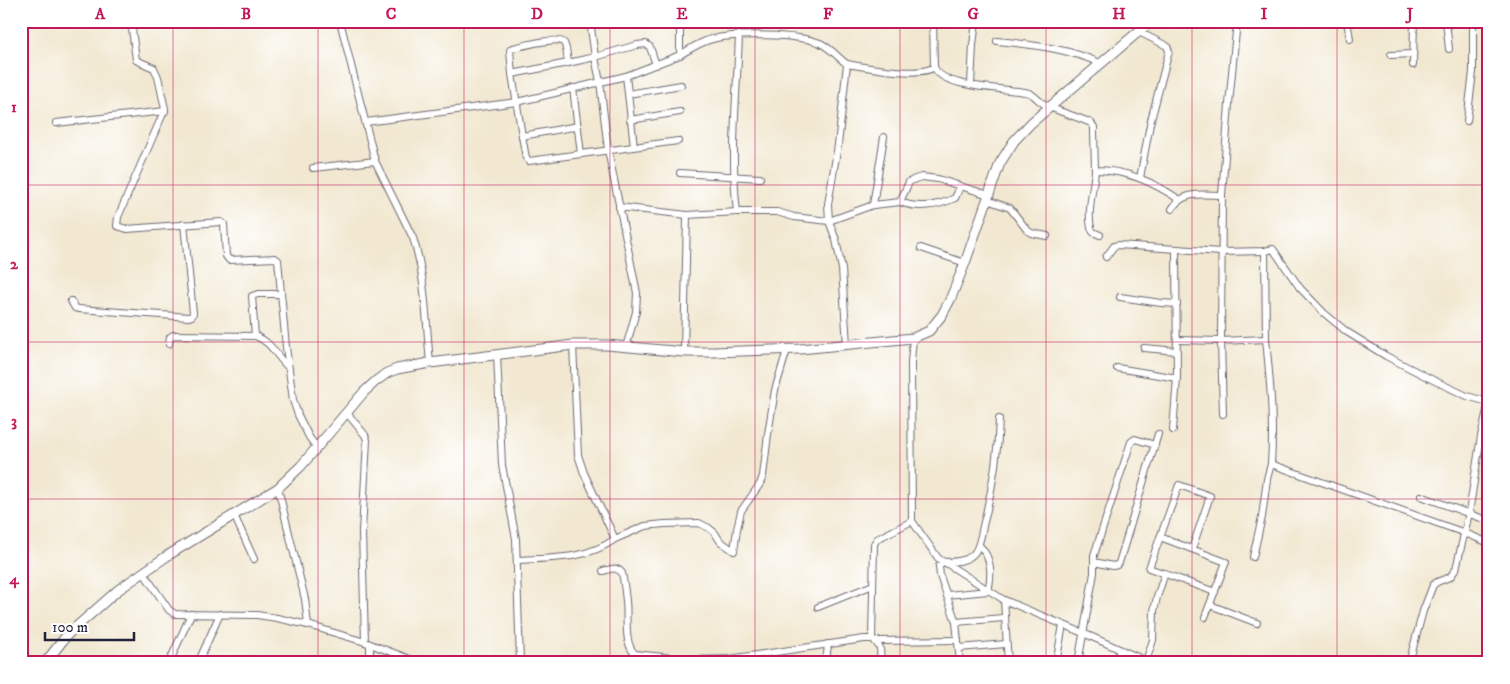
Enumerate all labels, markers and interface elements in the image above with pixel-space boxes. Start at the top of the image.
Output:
text: A [94,4,106,24]
text: B [241,4,251,24]
text: C [386,4,396,24]
text: D [531,4,543,24]
text: E [676,4,688,24]
text: F [823,4,833,24]
text: G [967,4,979,24]
text: H [1112,4,1126,24]
text: I [1261,4,1268,24]
text: J [1405,4,1414,24]
text: 1 [11,97,17,117]
text: 2 [10,254,19,274]
text: 3 [11,411,17,431]
text: 4 [8,569,19,589]
scale bar [45,609,134,641]
text: 100 m [52,618,88,637]

